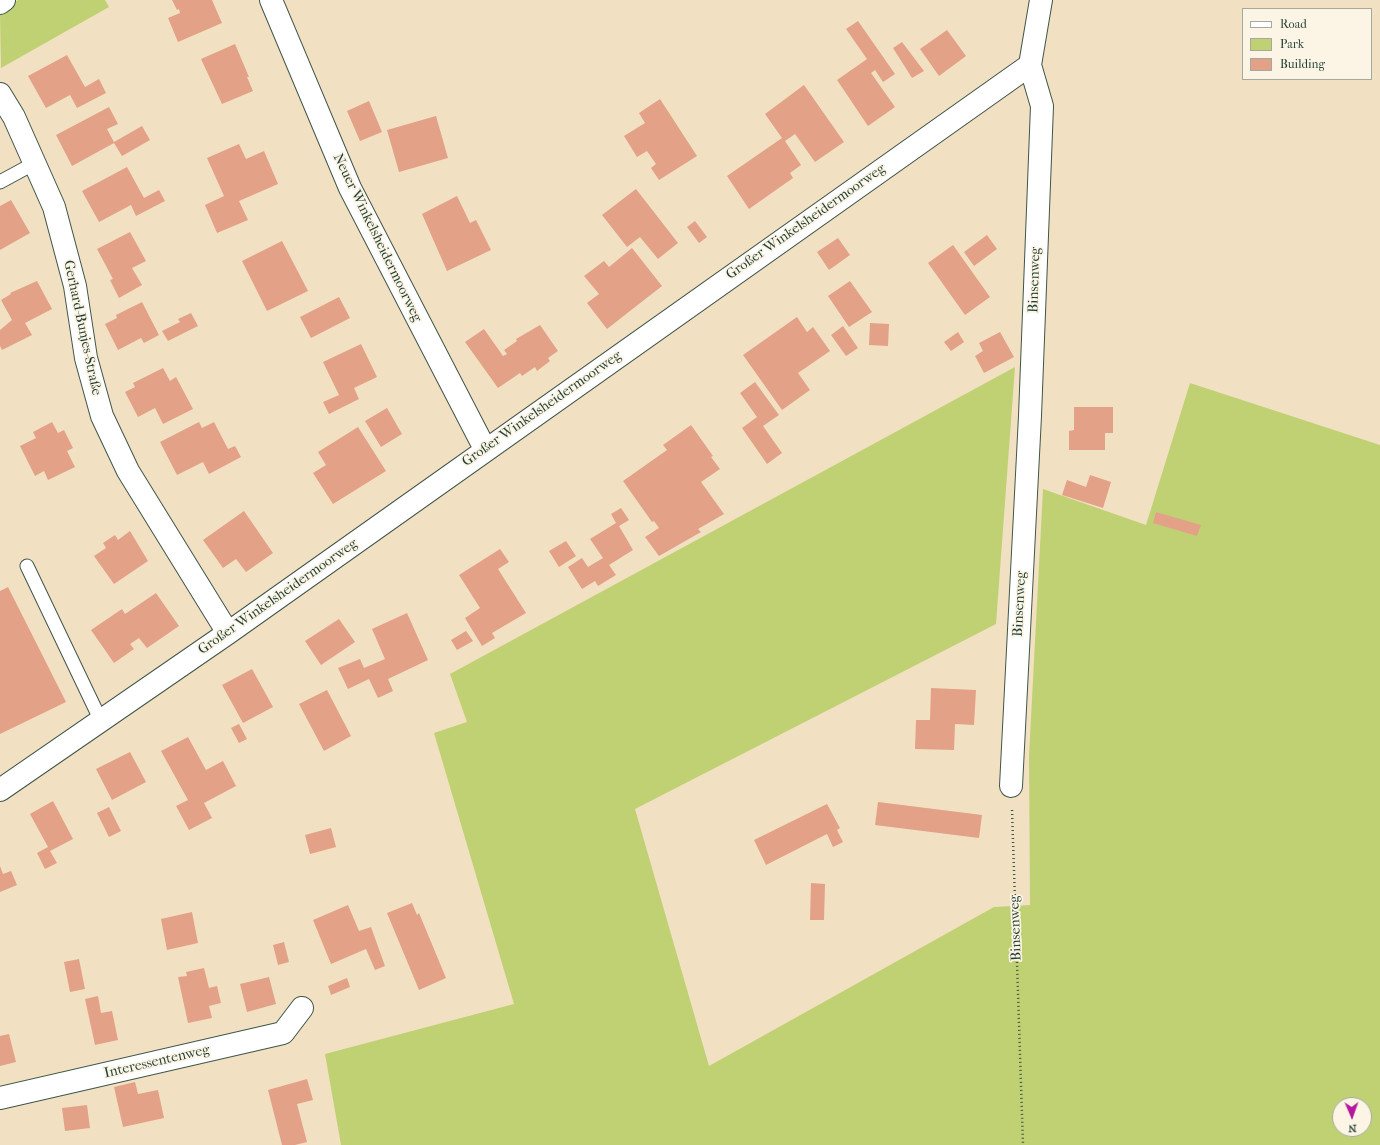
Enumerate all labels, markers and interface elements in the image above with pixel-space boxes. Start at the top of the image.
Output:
legend [1242,8,1372,80]
text: Road [1280,17,1307,31]
text: Park [1280,37,1304,51]
text: Building [1280,57,1325,71]
street label: Neuer Winkelsheidermoorweg [329,151,425,325]
street label: Großer Winkelsheidermoorweg [723,160,889,284]
street label: Binsenweg [1025,247,1045,313]
street label: Gerhard-Bunjes-Straße [59,259,105,397]
street label: Großer Winkelsheidermoorweg [459,347,625,471]
street label: Großer Winkelsheidermoorweg [195,535,361,659]
street label: Binsenweg [1010,571,1030,637]
street label: Binsenweg [1006,895,1026,961]
street label: Interessentenweg [103,1042,211,1082]
north arrow [1332,1097,1372,1137]
text: N [1348,1122,1357,1135]

